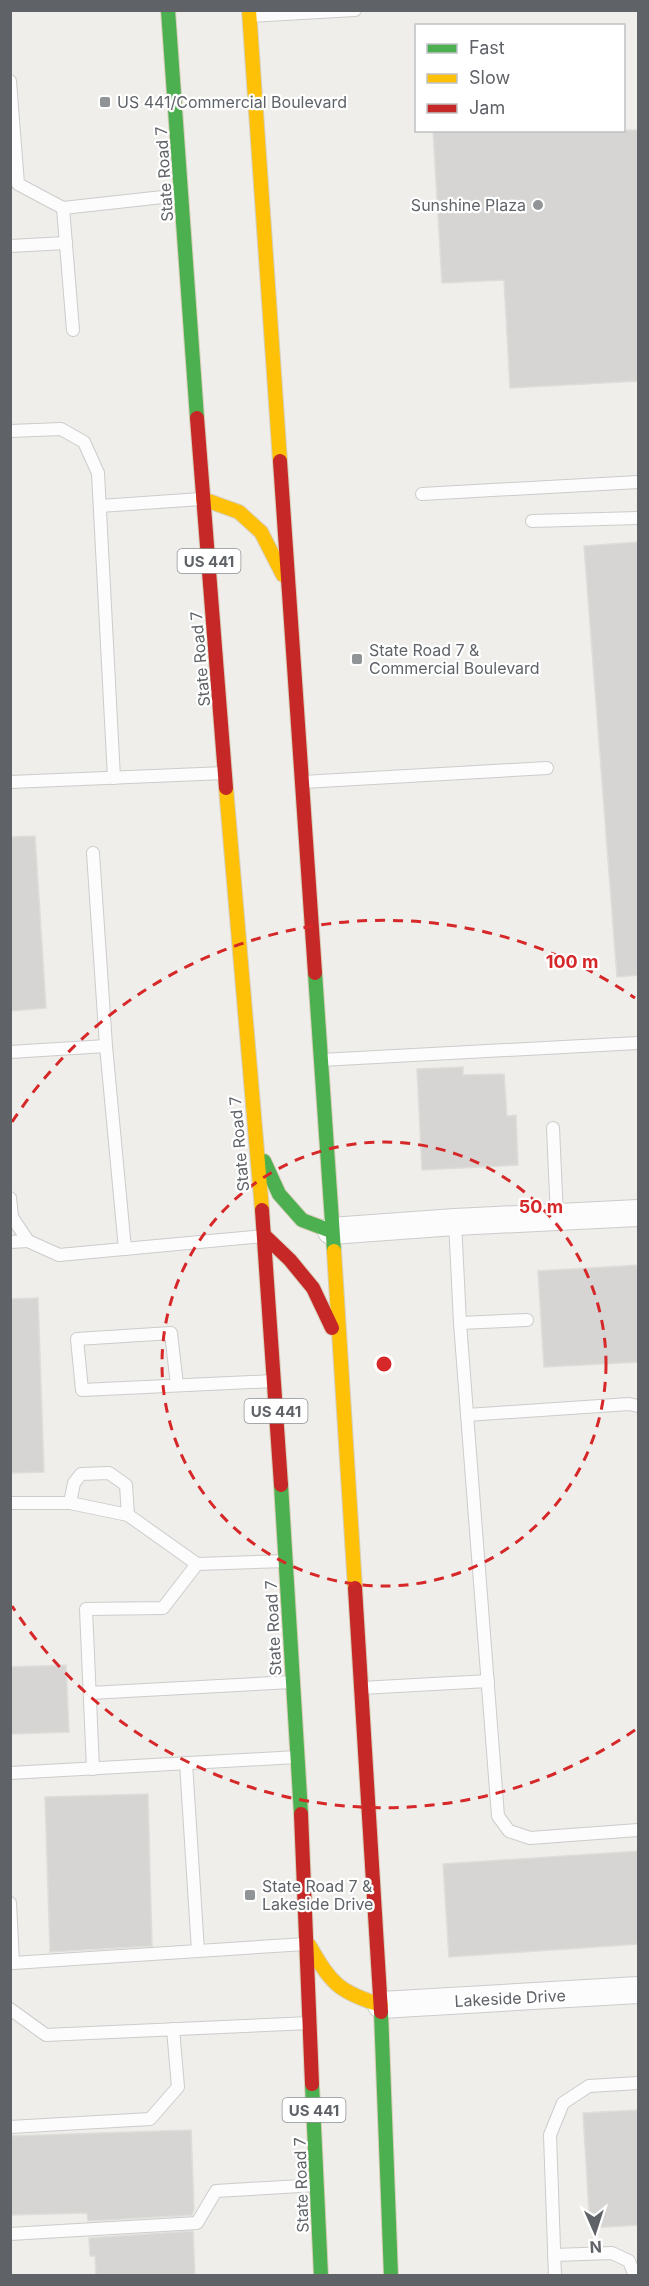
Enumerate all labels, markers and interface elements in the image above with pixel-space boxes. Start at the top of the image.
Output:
legend [415,24,625,132]
text: Fast [469,37,505,58]
text: Slow [469,67,510,88]
place label: US 441/Commercial Boulevard [117,92,347,112]
marker: US 441/Commercial Boulevard [98,95,112,109]
text: Jam [469,97,505,118]
street label: State Road 7 [151,126,177,222]
place label: Sunshine Plaza [411,195,526,215]
marker: Sunshine Plaza [531,198,545,212]
road number: US 441 [178,549,240,573]
street label: State Road 7 [186,610,214,708]
place label: State Road 7 & Commercial Boulevard [369,640,540,678]
marker: State Road 7 & Commercial Boulevard [350,652,364,666]
text: 100 m [546,951,598,972]
street label: State Road 7 [225,1095,253,1193]
text: 50 m [519,1196,563,1217]
centre of rings [374,1354,394,1374]
road number: US 441 [244,1399,308,1423]
street label: State Road 7 [261,1580,285,1676]
place label: State Road 7 & Lakeside Drive [262,1876,373,1914]
marker: State Road 7 & Lakeside Drive [243,1888,257,1902]
street label: Lakeside Drive [454,1985,566,2011]
road number: US 441 [282,2098,346,2122]
street label: State Road 7 [289,2137,313,2233]
north arrow [565,2202,625,2262]
text: N [589,2237,602,2257]

